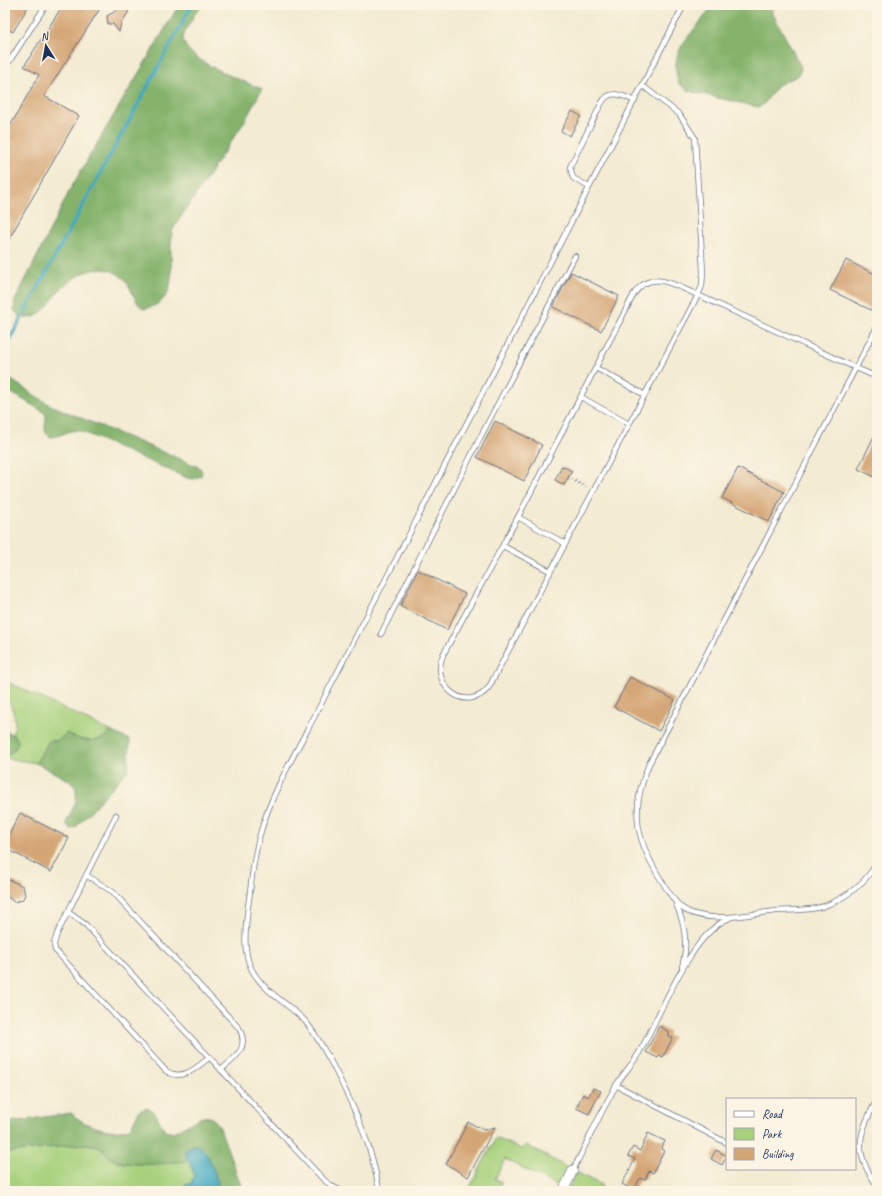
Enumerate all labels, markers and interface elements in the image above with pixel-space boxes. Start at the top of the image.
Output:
north arrow [26,26,66,66]
text: N [39,28,51,44]
legend [726,1098,856,1170]
text: Road [762,1106,784,1122]
text: Park [762,1126,783,1142]
text: Building [762,1146,794,1162]

